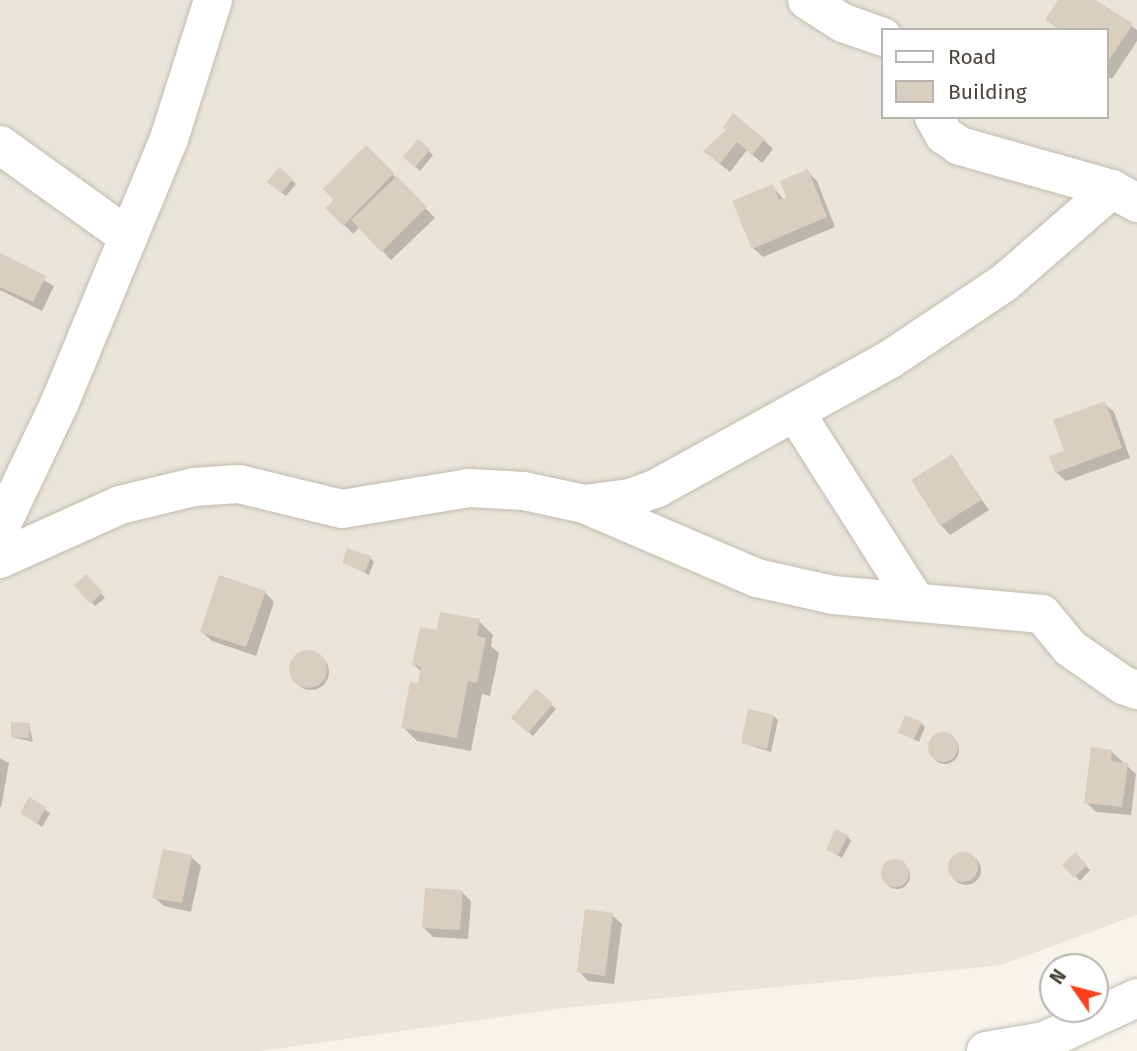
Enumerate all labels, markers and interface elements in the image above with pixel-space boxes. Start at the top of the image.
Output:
legend [881,28,1109,119]
text: Road [948,44,996,70]
text: Building [948,79,1027,105]
north arrow [1039,953,1109,1023]
text: N [1045,965,1071,989]

